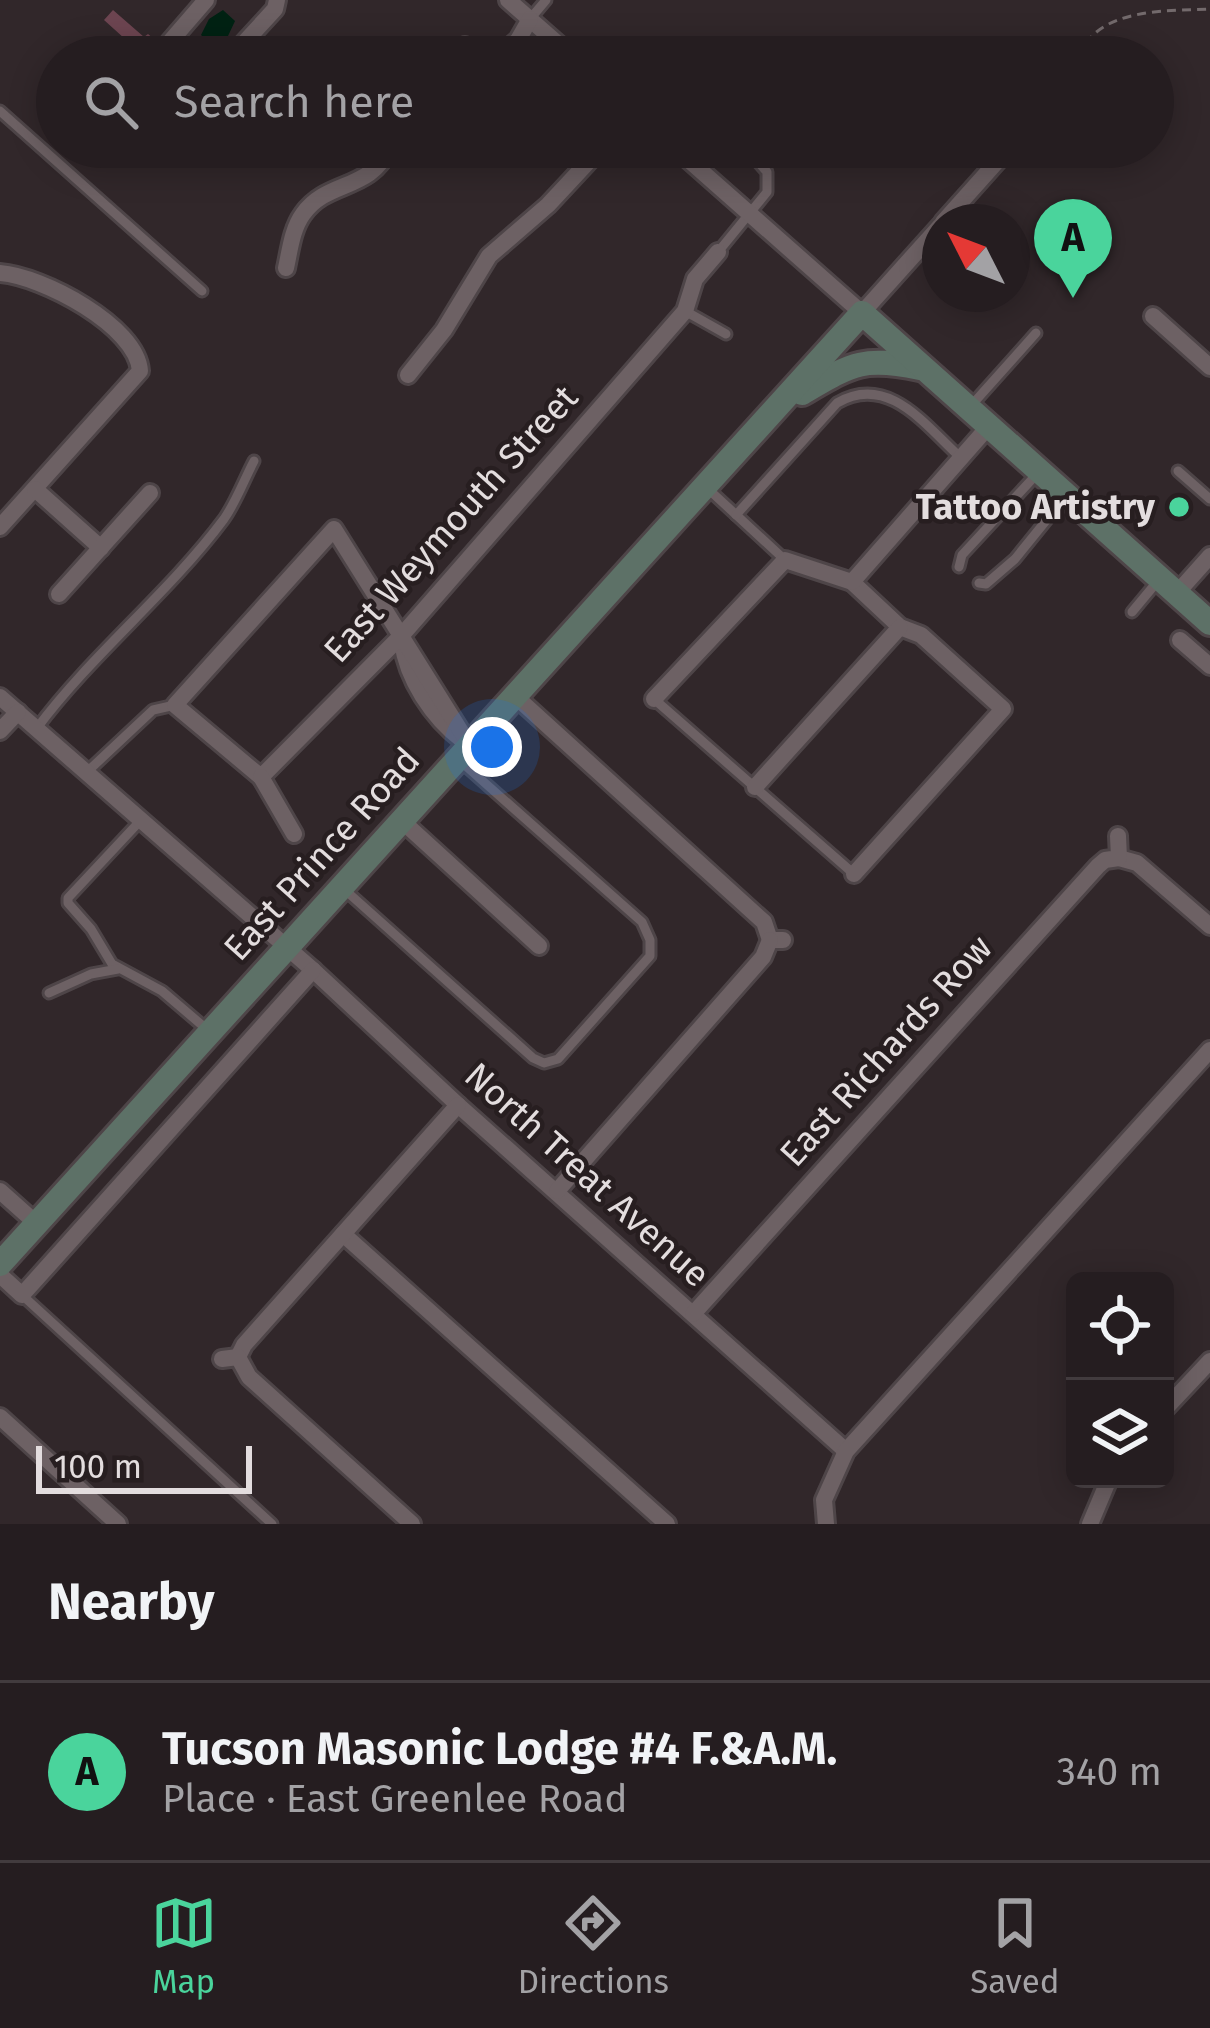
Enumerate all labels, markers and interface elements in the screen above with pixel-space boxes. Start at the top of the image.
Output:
search box [36,36,1174,168]
icon: search [78,69,144,135]
text: Search here [174,75,414,129]
pin: A [1034,199,1112,298]
north arrow [922,204,1030,312]
street label: East Weymouth Street [315,376,587,672]
place label: Tattoo Artistry [916,485,1155,529]
marker: Tattoo Artistry [1166,494,1192,520]
your location [462,717,522,777]
street label: East Prince Road [215,738,429,970]
street label: East Richards Row [771,926,1002,1176]
street label: North Treat Avenue [455,1053,719,1297]
map controls [1066,1272,1174,1488]
button: locate [1066,1272,1174,1380]
button: layers [1066,1380,1174,1488]
scale bar [36,1440,252,1493]
text: 100 m [54,1447,142,1487]
text: Nearby [48,1571,214,1633]
text: Tucson Masonic Lodge #4 F.&A.M. [162,1722,837,1776]
text: A [75,1749,99,1795]
text: 340 m [1056,1749,1162,1795]
text: Place · East Greenlee Road [162,1776,628,1822]
tab: Map [151,1890,217,2002]
tab: Directions [518,1890,669,2002]
tab: Saved [970,1890,1059,2002]

